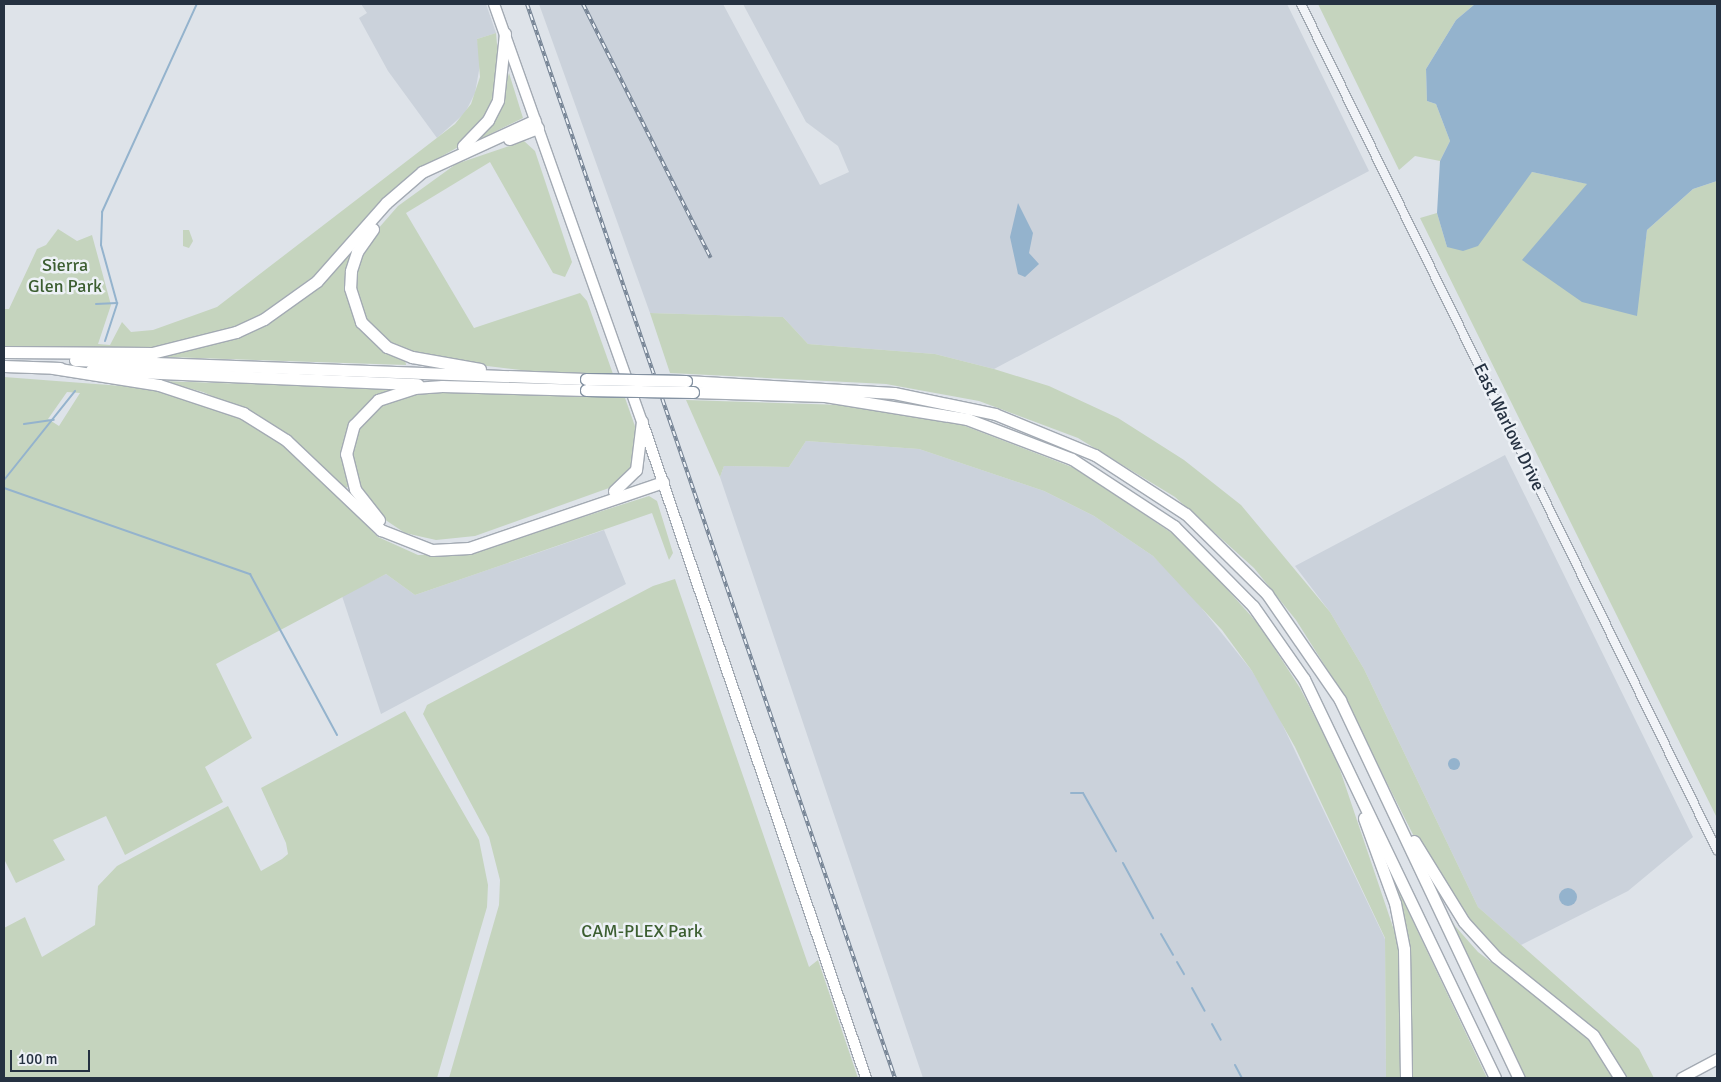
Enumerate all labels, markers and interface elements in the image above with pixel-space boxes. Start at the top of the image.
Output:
park label: Sierra Glen Park [28,255,102,298]
street label: East Warlow Drive [1469,360,1549,494]
park label: CAM-PLEX Park [581,920,703,942]
scale bar [12,1040,92,1072]
text: 100 m [18,1050,58,1068]

